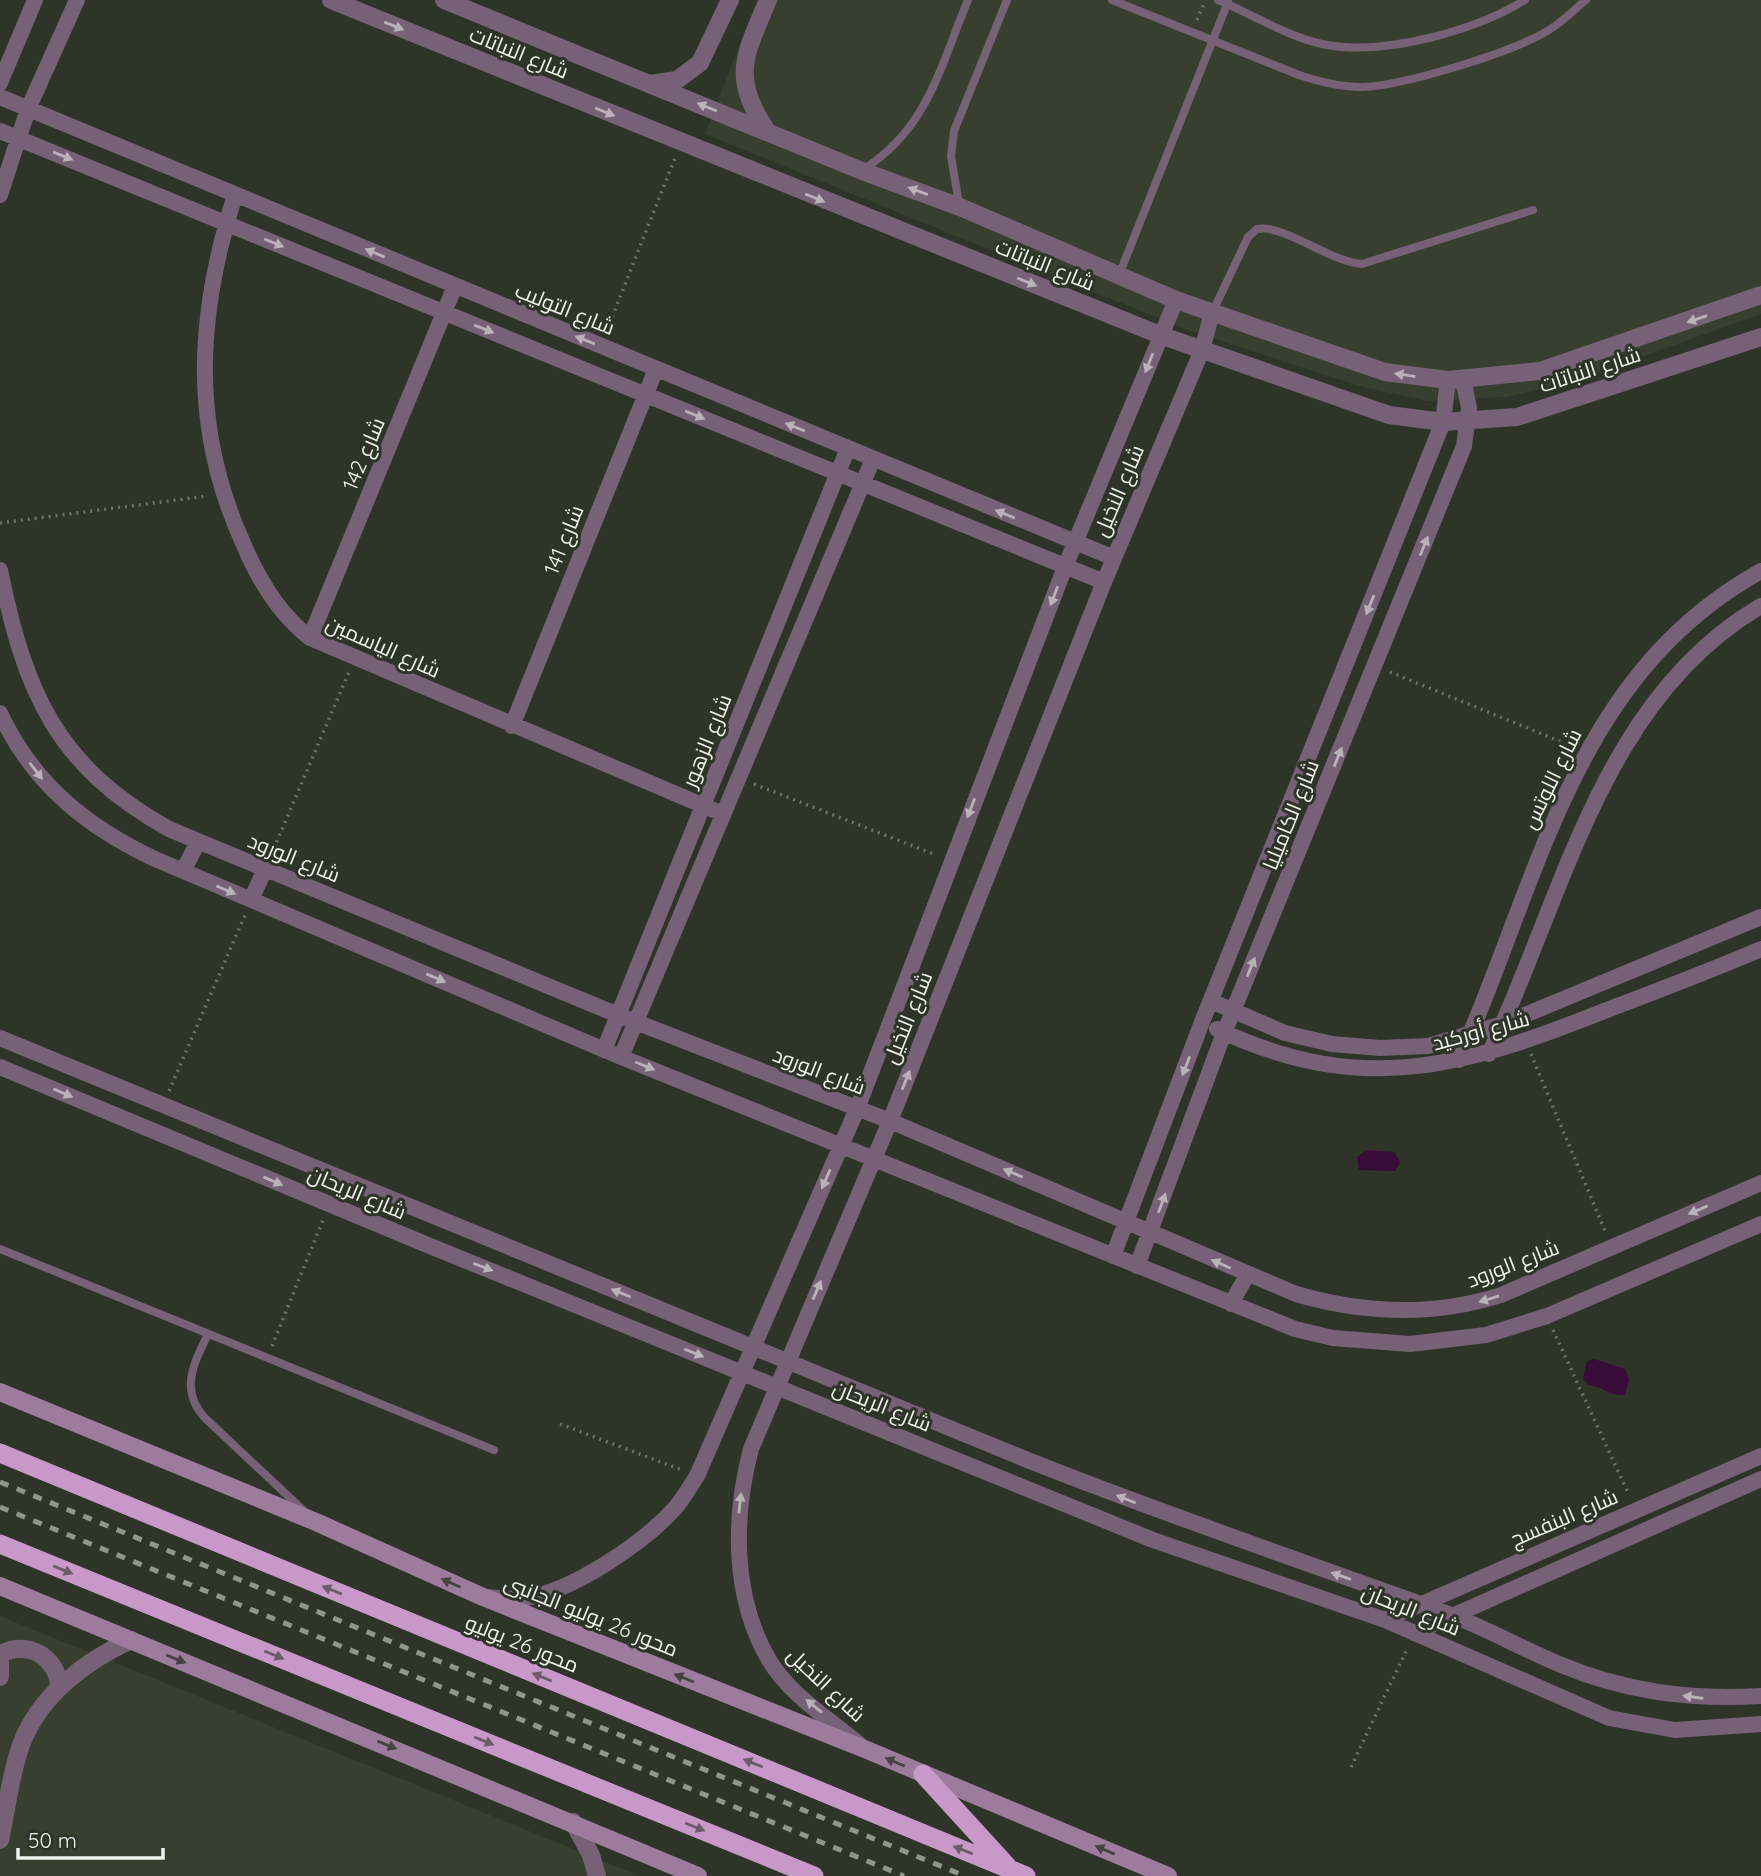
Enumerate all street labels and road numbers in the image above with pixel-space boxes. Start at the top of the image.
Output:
street label: شارع النباتات [465,20,573,86]
street label: شارع النباتات [991,232,1099,298]
street label: شارع التوليب [511,276,619,342]
street label: شارع النباتات [1536,340,1644,400]
street label: شارع 142 [336,413,392,495]
street label: شارع النخيل [1087,441,1151,541]
street label: شارع 141 [537,501,591,579]
street label: شارع الياسمين [321,609,445,685]
street label: شارع الزهور [675,690,738,793]
street label: شارع اللوتس [1516,724,1588,834]
street label: شارع الكاميليا [1256,756,1326,874]
street label: شارع الورود [244,827,344,889]
street label: شارع النخيل [877,968,939,1068]
street label: شارع أوركيد [1429,1005,1533,1057]
street label: شارع الورود [769,1041,869,1101]
street label: شارع الريحان [304,1160,410,1226]
street label: شارع الورود [1463,1234,1563,1294]
street label: شارع الريحان [828,1373,936,1439]
street label: شارع البنفسج [1506,1483,1622,1553]
street label: محور 26 يوليو الجانبى [501,1570,681,1662]
street label: شارع الريحان [1357,1577,1465,1643]
street label: محور 26 يوليو [462,1610,582,1678]
street label: شارع النخيل [781,1642,871,1728]

